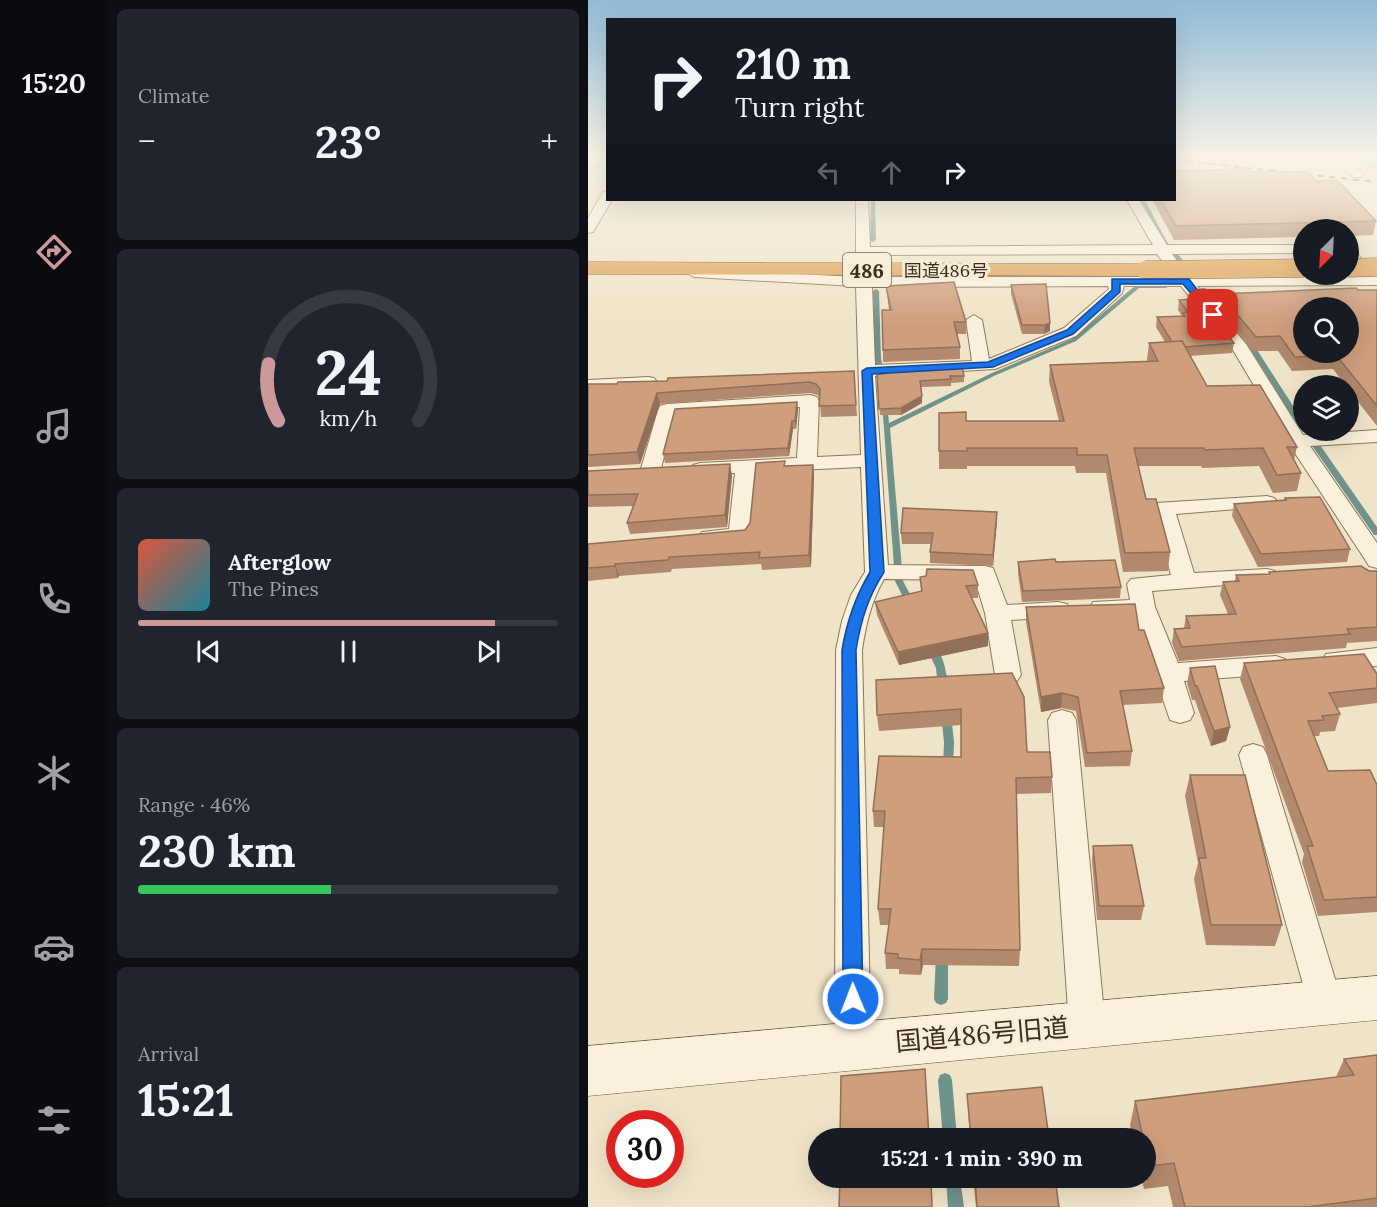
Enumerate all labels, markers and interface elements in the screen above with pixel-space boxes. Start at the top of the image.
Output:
text: 210 m [735,37,851,91]
icon: right [636,42,714,120]
text: 15:20 [22,66,86,100]
text: Climate [138,83,210,108]
text: Turn right [735,90,864,124]
text: 23° [315,113,381,170]
text: − [138,120,156,162]
text: + [540,120,558,162]
icon: left [812,156,845,189]
icon: ahead [875,156,908,189]
icon: right [938,156,971,189]
north arrow [1293,219,1359,285]
map controls [1293,219,1359,441]
icon: directions [33,231,75,273]
road number: 486 [843,253,891,287]
street label: 国道486号 [904,259,988,282]
pin [1187,289,1238,340]
button: search [1293,297,1359,363]
icon: arrive [1196,298,1229,331]
text: 24 [314,332,382,412]
button: layers [1293,375,1359,441]
text: km/h [319,404,377,432]
icon: music [33,405,75,447]
text: Afterglow [228,548,331,576]
text: The Pines [228,576,319,601]
icon: phone [33,578,75,620]
icon: previous [192,635,225,668]
icon: pause [332,635,365,668]
icon: next [472,635,505,668]
icon: climate [33,752,75,794]
text: Range · 46% [138,792,250,817]
text: 230 km [138,822,296,879]
icon: car [33,926,75,968]
position arrow [821,967,885,1031]
street label: 国道486号旧道 [894,1010,1070,1058]
text: Arrival [138,1041,199,1066]
text: 15:21 [138,1071,234,1128]
icon: filters [33,1099,75,1141]
speed limit sign: 30 [606,1110,684,1188]
text: 15:21 · 1 min · 390 m [881,1144,1083,1172]

